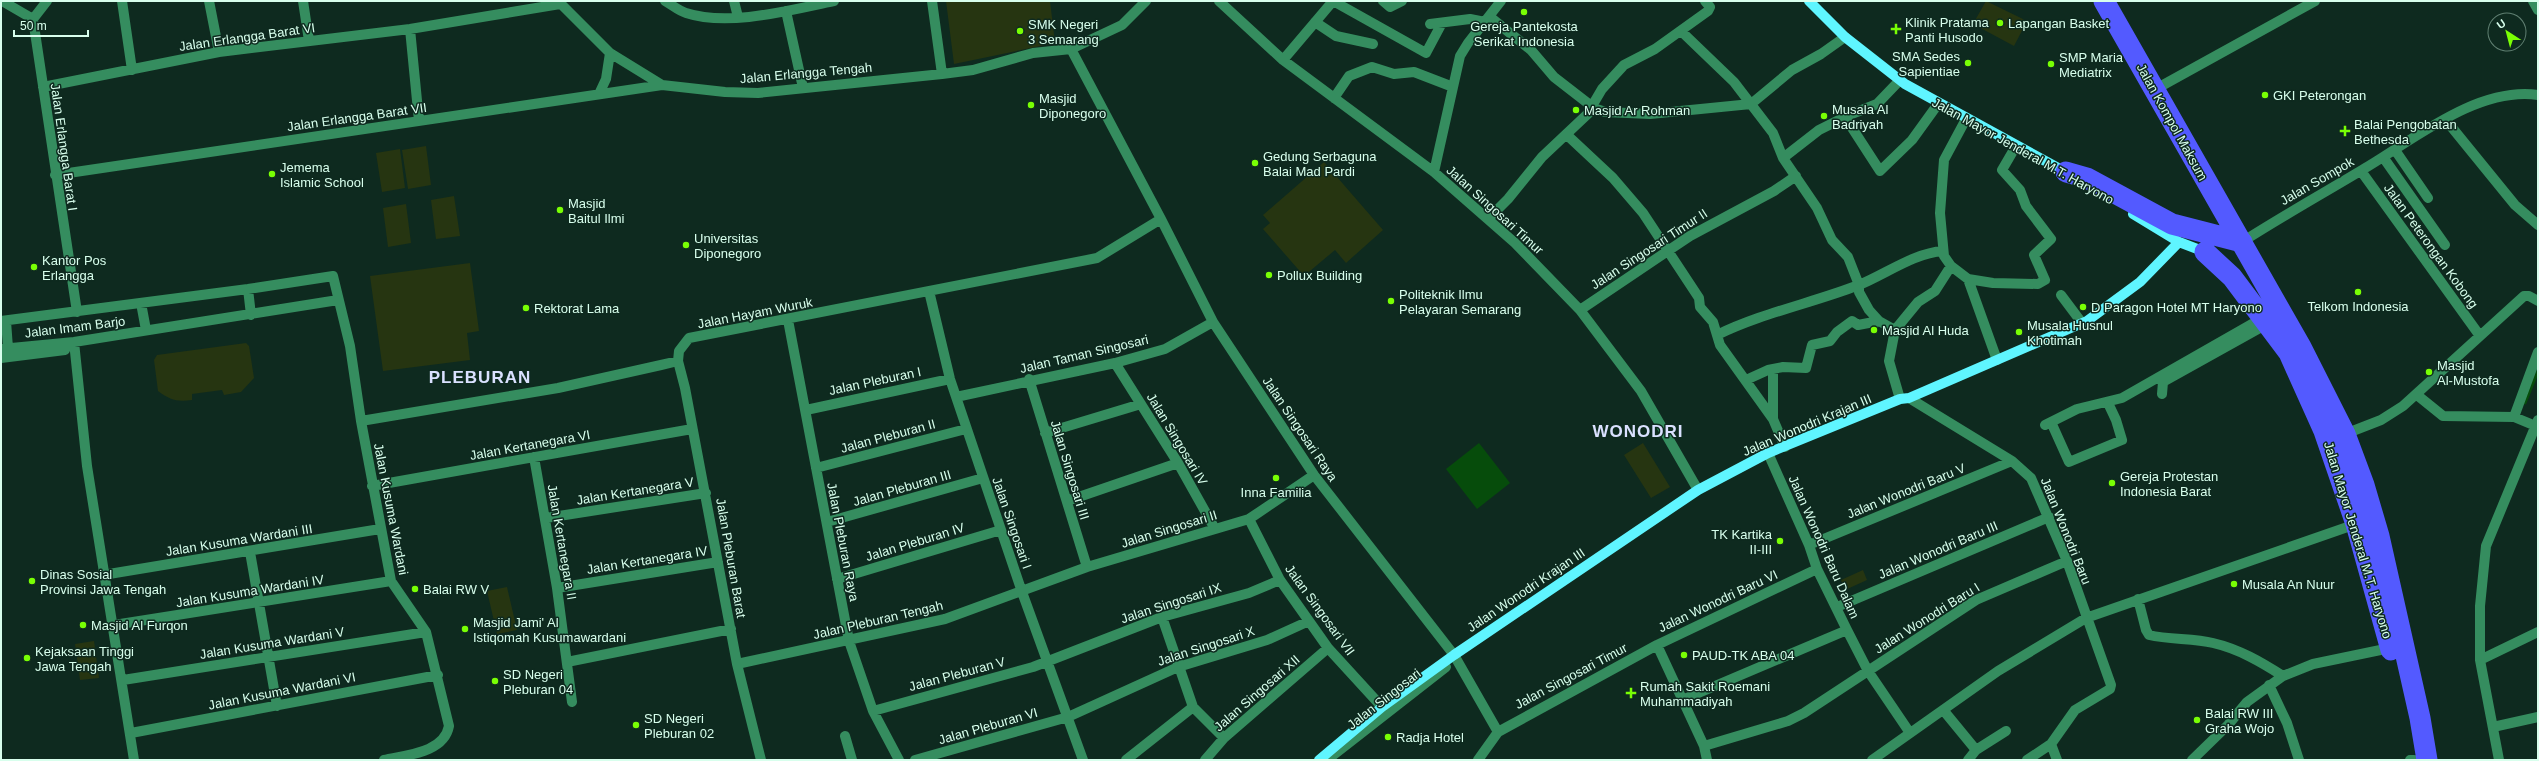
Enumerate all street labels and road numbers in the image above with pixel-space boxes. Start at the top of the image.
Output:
street label: Jalan Erlangga Barat VI [178,20,316,54]
street label: Jalan Erlangga Tengah [739,60,873,86]
street label: Jalan Kompol Maksum [2134,61,2210,183]
street label: Jalan Erlangga Barat I [48,82,80,212]
street label: Jalan Mayor Jenderal M.T. Haryono [1930,95,2116,207]
street label: Jalan Erlangga Barat VII [286,100,428,134]
street label: Jalan Sompok [2278,154,2357,208]
street label: Jalan Singosari Timur [1444,163,1547,258]
street label: Jalan Peterongan Kobong [2381,181,2481,311]
street label: Jalan Singosari Timur II [1588,206,1710,292]
street label: Jalan Hayam Wuruk [696,294,814,332]
street label: Jalan Imam Barjo [24,313,126,341]
street label: Jalan Taman Singosari [1018,332,1150,376]
street label: Jalan Pleburan I [827,364,923,398]
street label: Jalan Singosari Raya [1259,374,1341,485]
street label: Jalan Singosari IV [1144,390,1211,488]
street label: Jalan Wonodri Krajan III [1740,391,1874,459]
street label: Jalan Pleburan II [839,416,937,456]
street label: Jalan Singosari III [1048,418,1092,522]
street label: Jalan Kertanegara VI [469,427,591,463]
street label: Jalan Mayor Jenderal M.T. Haryono [2321,440,2395,640]
street label: Jalan Kusuma Wardani [371,442,411,576]
street label: Jalan Wonodri Baru V [1845,460,1968,522]
street label: Jalan Pleburan III [851,467,953,509]
street label: Jalan Wonodri Baru Dalam [1786,473,1862,621]
street label: Jalan Kertanegara V [575,474,695,508]
street label: Jalan Singosari I [989,475,1035,571]
street label: Jalan Wonodri Baru [2038,475,2094,587]
street label: Jalan Pleburan Raya [824,481,862,603]
street label: Jalan Kertanegara II [544,483,580,601]
street label: Jalan Pleburan Barat [713,497,749,619]
street label: Jalan Singosari II [1119,507,1219,551]
street label: Jalan Wonodri Baru III [1876,518,2000,582]
street label: Jalan Pleburan IV [864,520,967,564]
street label: Jalan Kusuma Wardani III [165,521,313,559]
street label: Jalan Kertanegara IV [586,543,709,577]
street label: Jalan Wonodri Krajan III [1464,545,1588,635]
street label: Jalan Singosari VII [1282,562,1358,658]
street label: Jalan Wonodri Baru VI [1656,567,1780,635]
street label: Jalan Kusuma Wardani IV [175,572,325,610]
street label: Jalan Singosari IX [1119,580,1223,626]
street label: Jalan Wonodri Baru I [1872,580,1982,656]
street label: Jalan Pleburan Tengah [812,598,944,642]
street label: Jalan Singosari X [1156,623,1257,669]
street label: Jalan Kusuma Wardani V [199,624,346,662]
street label: Jalan Singosari Timur [1512,640,1630,712]
street label: Jalan Singosari XII [1211,652,1303,734]
street label: Jalan Pleburan V [907,654,1007,694]
street label: Jalan Singosari [1344,666,1424,732]
street label: Jalan Kusuma Wardani VI [207,669,357,713]
street label: Jalan Pleburan VI [937,705,1039,747]

